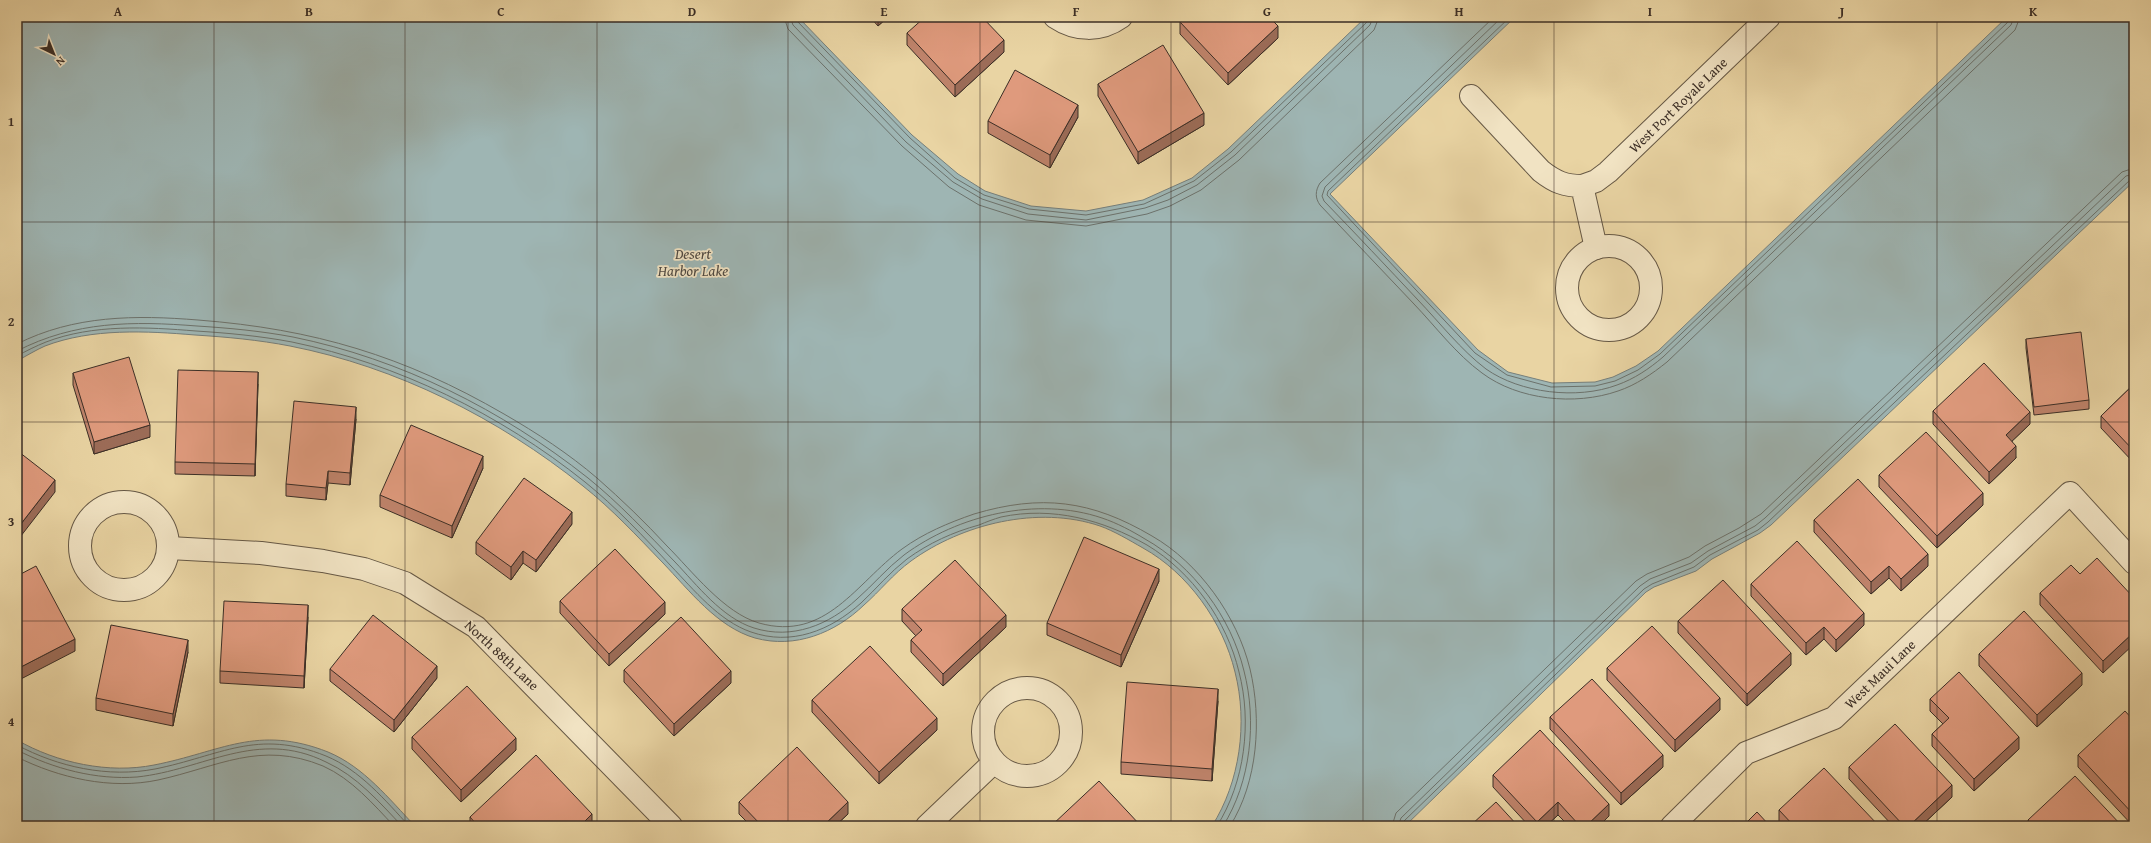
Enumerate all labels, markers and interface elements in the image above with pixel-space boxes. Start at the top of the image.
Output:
text: A [114,2,123,21]
text: B [305,2,313,21]
text: C [497,2,505,21]
text: D [688,2,696,21]
text: E [881,2,888,21]
text: F [1073,2,1080,21]
text: G [1263,2,1271,21]
text: H [1454,2,1464,21]
text: I [1648,2,1652,21]
text: J [1838,2,1845,21]
text: K [2029,2,2038,21]
north arrow [34,34,74,74]
street label: West Port Royale Lane [1624,52,1732,157]
text: N [52,53,69,70]
text: 1 [8,112,14,131]
water label: Desert Harbor Lake [657,243,728,281]
text: 2 [8,312,15,331]
text: 3 [8,512,14,531]
street label: North 88th Lane [460,615,544,695]
street label: West Maui Lane [1840,635,1920,713]
text: 4 [8,712,15,731]

